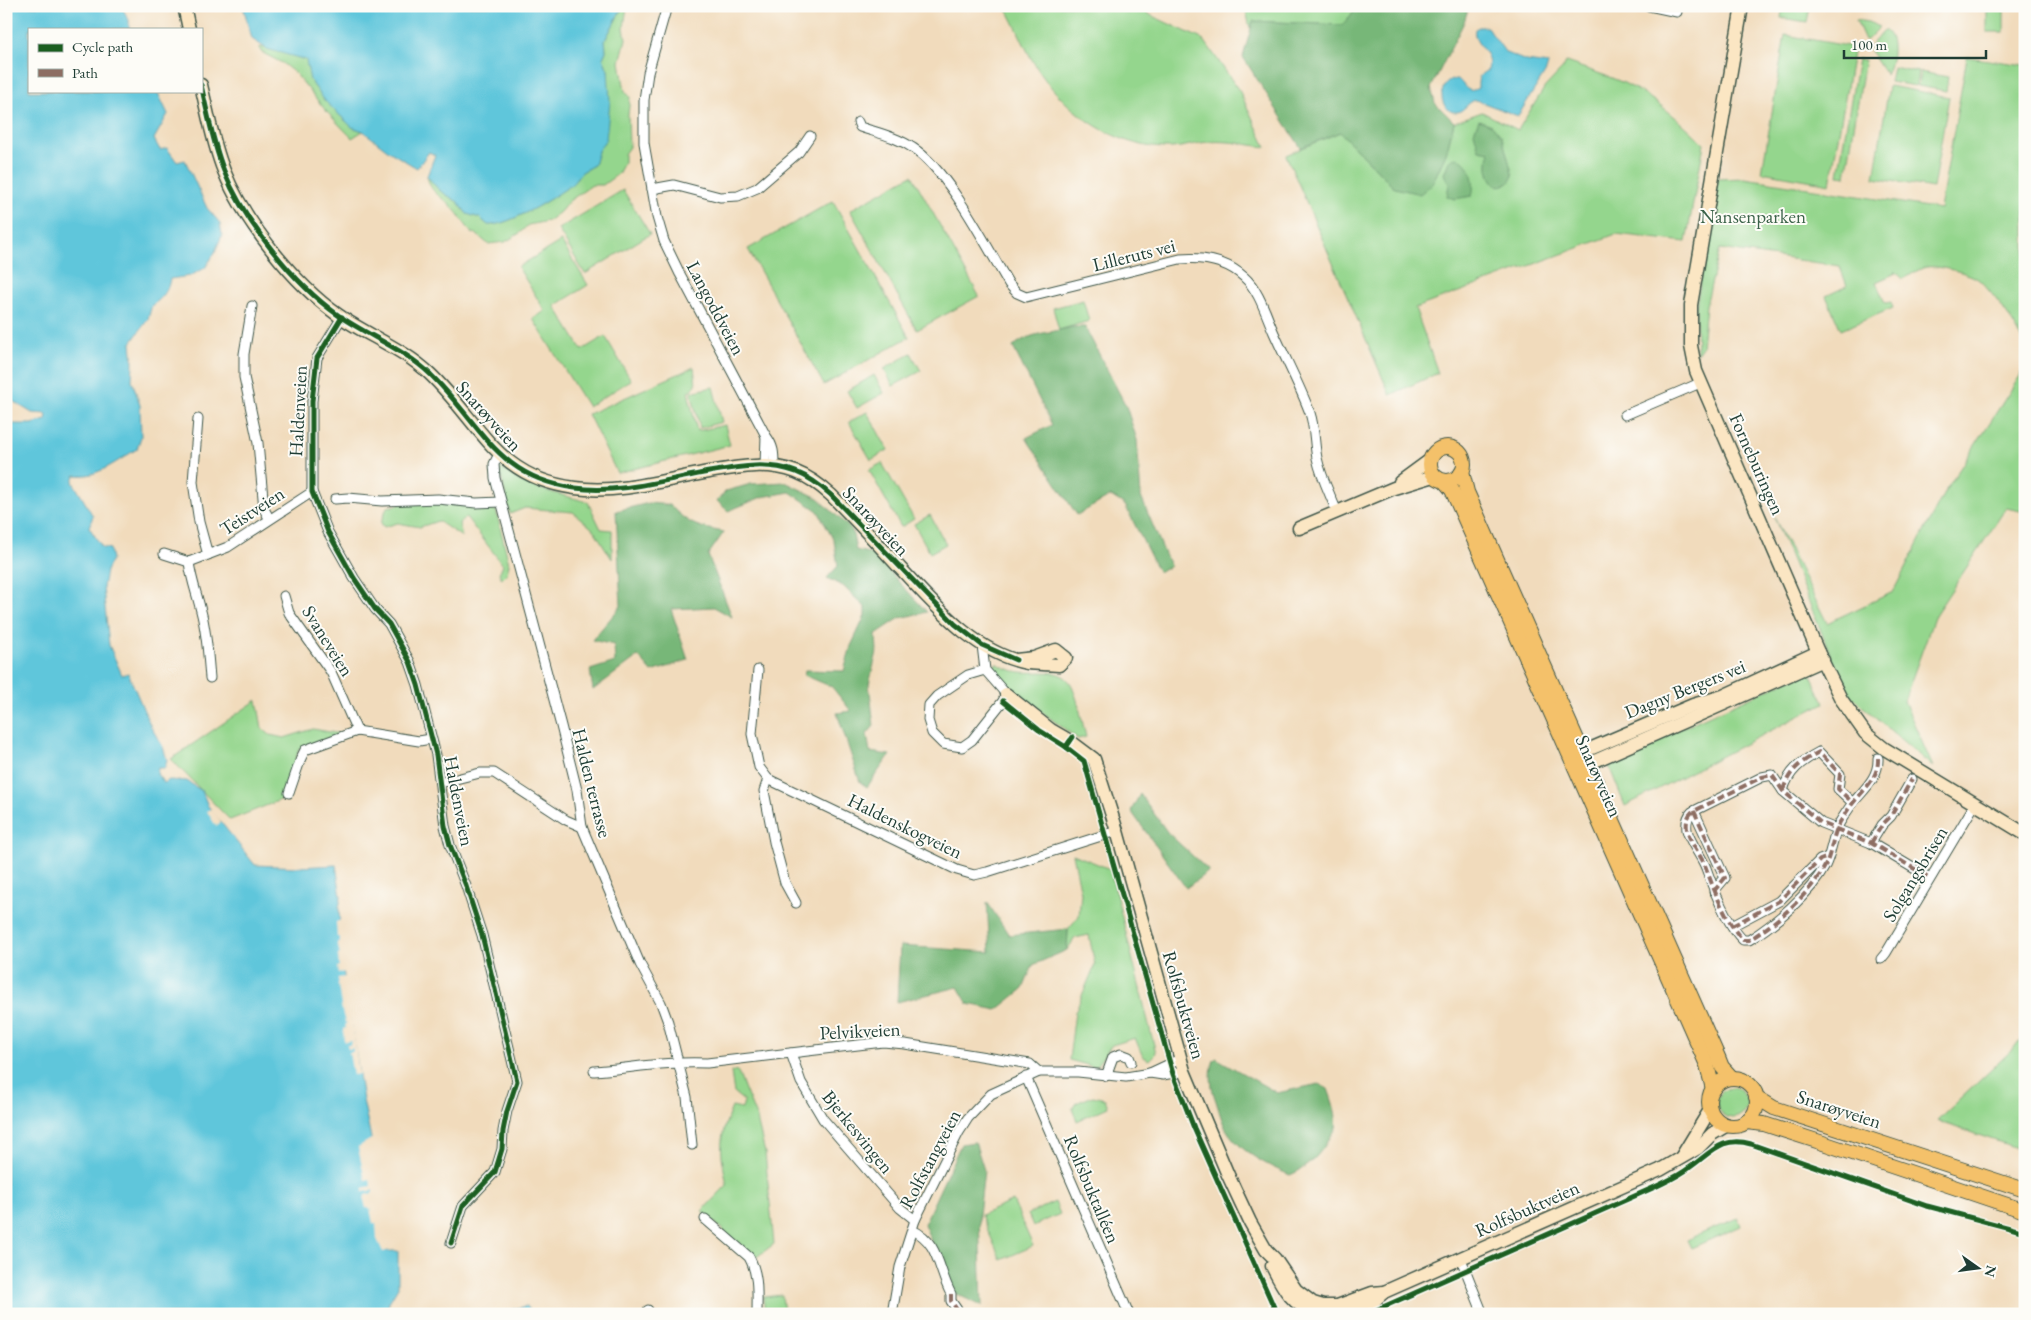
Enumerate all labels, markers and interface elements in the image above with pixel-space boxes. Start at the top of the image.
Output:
legend [28,28,202,92]
scale bar [1844,28,1986,60]
text: 100 m [1851,35,1888,54]
text: Cycle path [72,37,134,56]
text: Path [72,63,98,82]
park label: Nansenparken [1700,204,1806,229]
street label: Lilleruts vei [1090,233,1178,277]
street label: Langoddveien [681,257,751,359]
street label: Haldenveien [283,365,313,457]
street label: Snarøyveien [451,375,527,457]
street label: Forneburingen [1723,409,1791,519]
street label: Teistveien [215,481,289,541]
street label: Snarøyveien [837,481,915,561]
street label: Svaneveien [296,601,360,681]
street label: Dagny Bergers vei [1621,653,1749,725]
street label: Halden terrasse [566,726,618,840]
street label: Snarøyveien [1570,731,1628,821]
street label: Haldenveien [438,754,480,848]
street label: Haldenskogveien [843,787,967,865]
street label: Solgangsbrisen [1877,822,1953,926]
street label: Rolfsbuktveien [1157,948,1211,1062]
street label: Pelvikveien [819,1016,901,1046]
street label: Snarøyveien [1794,1084,1884,1134]
street label: Bjerkesvingen [817,1085,899,1179]
street label: Rolfstangveien [893,1105,967,1213]
street label: Rolfsbuktalléen [1058,1131,1126,1247]
street label: Rolfsbuktveien [1471,1175,1583,1243]
north arrow [1954,1242,2004,1292]
text: N [1980,1263,2001,1279]

